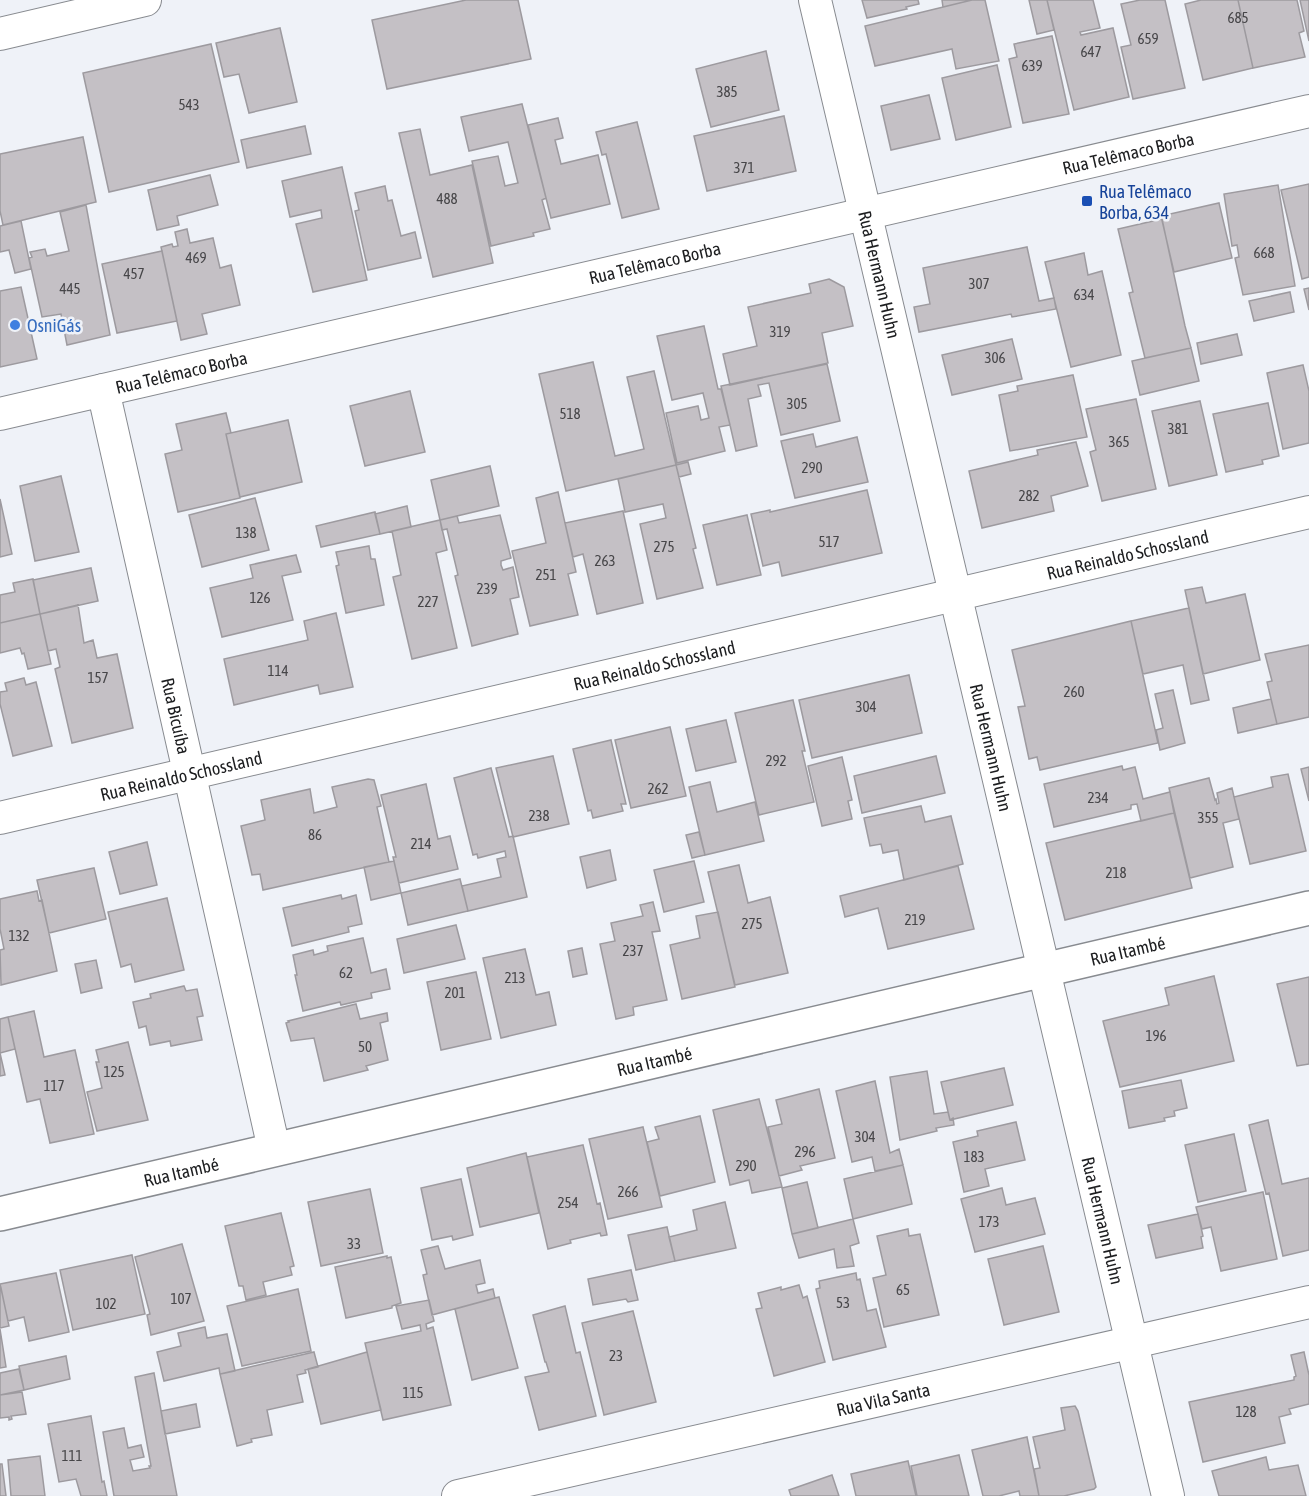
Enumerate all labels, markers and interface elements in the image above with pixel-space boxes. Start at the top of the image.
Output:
house number: 685 [1227,9,1249,26]
house number: 659 [1137,30,1159,47]
house number: 647 [1080,43,1102,60]
house number: 639 [1021,57,1043,74]
house number: 385 [716,83,738,100]
house number: 543 [178,96,200,113]
street label: Rua Telêmaco Borba [1060,127,1196,178]
house number: 371 [733,159,755,176]
place label: Rua Telêmaco Borba, 634 [1099,181,1192,223]
house number: 488 [436,190,458,207]
marker: Rua Telêmaco Borba, 634 [1080,194,1094,208]
street label: Rua Hermann Huhn [855,209,905,340]
street label: Rua Telêmaco Borba [587,237,723,288]
house number: 668 [1253,244,1275,261]
house number: 469 [185,249,207,266]
house number: 457 [123,265,145,282]
house number: 307 [968,275,990,292]
house number: 445 [59,280,81,297]
house number: 634 [1073,286,1095,303]
place label: OsniGás [27,315,81,336]
marker: OsniGás [8,318,22,332]
house number: 319 [769,323,791,340]
street label: Rua Telêmaco Borba [113,347,249,397]
house number: 306 [984,349,1006,366]
house number: 305 [786,395,808,412]
house number: 518 [559,405,581,422]
house number: 381 [1167,420,1189,437]
house number: 365 [1108,433,1130,450]
house number: 290 [801,459,823,476]
house number: 282 [1018,487,1040,504]
house number: 138 [235,524,257,541]
street label: Rua Reinaldo Schossland [1045,525,1211,583]
house number: 517 [818,533,840,550]
house number: 275 [653,538,675,555]
house number: 263 [594,552,616,569]
house number: 251 [535,566,557,583]
house number: 239 [476,580,498,597]
house number: 126 [249,589,271,606]
house number: 227 [417,593,439,610]
street label: Rua Reinaldo Schossland [571,636,737,694]
house number: 114 [267,662,289,679]
house number: 157 [87,669,109,686]
street label: Rua Bicuíba [158,676,195,756]
street label: Rua Hermann Huhn [966,682,1017,813]
house number: 260 [1063,683,1085,700]
house number: 304 [855,698,877,715]
street label: Rua Reinaldo Schossland [98,747,264,805]
house number: 292 [765,752,787,769]
house number: 262 [647,780,669,797]
house number: 234 [1087,789,1109,806]
house number: 238 [528,807,550,824]
house number: 355 [1197,809,1219,826]
house number: 86 [308,826,322,843]
house number: 214 [410,835,432,852]
house number: 218 [1105,864,1127,881]
house number: 219 [904,911,926,928]
house number: 275 [741,915,763,932]
house number: 132 [8,927,30,944]
street label: Rua Itambé [1088,931,1167,969]
house number: 237 [622,942,644,959]
house number: 62 [339,964,353,981]
house number: 213 [504,969,526,986]
house number: 201 [444,984,466,1001]
house number: 196 [1145,1027,1167,1044]
house number: 50 [358,1038,372,1055]
street label: Rua Itambé [615,1042,694,1080]
house number: 125 [103,1063,125,1080]
house number: 117 [43,1077,65,1094]
house number: 304 [854,1128,876,1145]
house number: 296 [794,1143,816,1160]
house number: 183 [963,1148,985,1165]
street label: Rua Itambé [142,1153,221,1191]
street label: Rua Hermann Huhn [1078,1155,1128,1286]
house number: 290 [735,1157,757,1174]
house number: 266 [617,1183,639,1200]
house number: 254 [557,1194,579,1211]
house number: 173 [978,1213,1000,1230]
house number: 33 [347,1235,361,1252]
house number: 65 [896,1281,910,1298]
house number: 107 [170,1290,192,1307]
house number: 53 [836,1294,850,1311]
house number: 102 [95,1295,117,1312]
house number: 23 [609,1347,623,1364]
street label: Rua Vila Santa [834,1378,932,1420]
house number: 115 [402,1384,424,1401]
house number: 128 [1235,1403,1257,1420]
house number: 111 [61,1447,83,1464]

